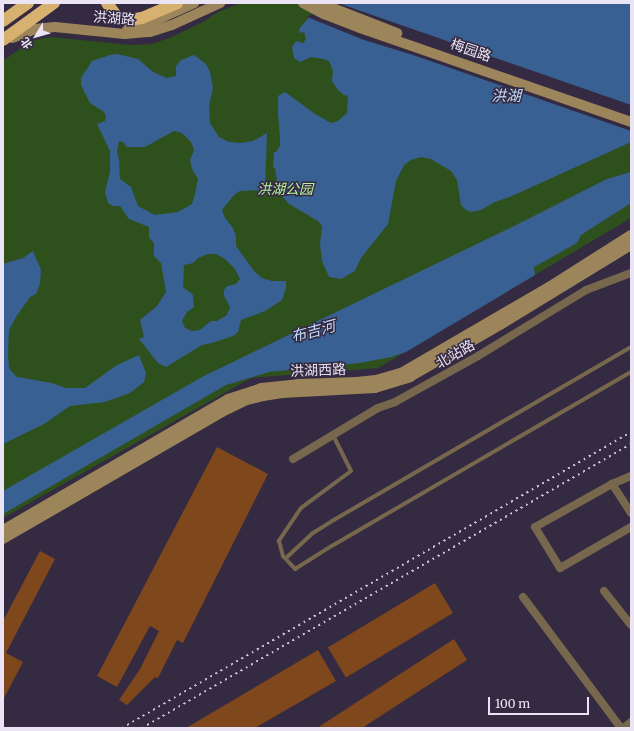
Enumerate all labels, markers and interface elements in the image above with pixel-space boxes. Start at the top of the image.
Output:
street label: 洪湖路 [92,8,136,28]
north arrow [16,16,56,56]
text: 北 [18,35,35,52]
street label: 梅园路 [448,35,494,65]
water label: 洪湖 [491,87,521,105]
park label: 洪湖公园 [257,181,313,197]
water label: 布吉河 [289,316,337,346]
street label: 北站路 [433,336,477,372]
street label: 洪湖西路 [290,361,346,379]
scale bar [490,689,591,715]
text: 100 m [495,696,530,711]

